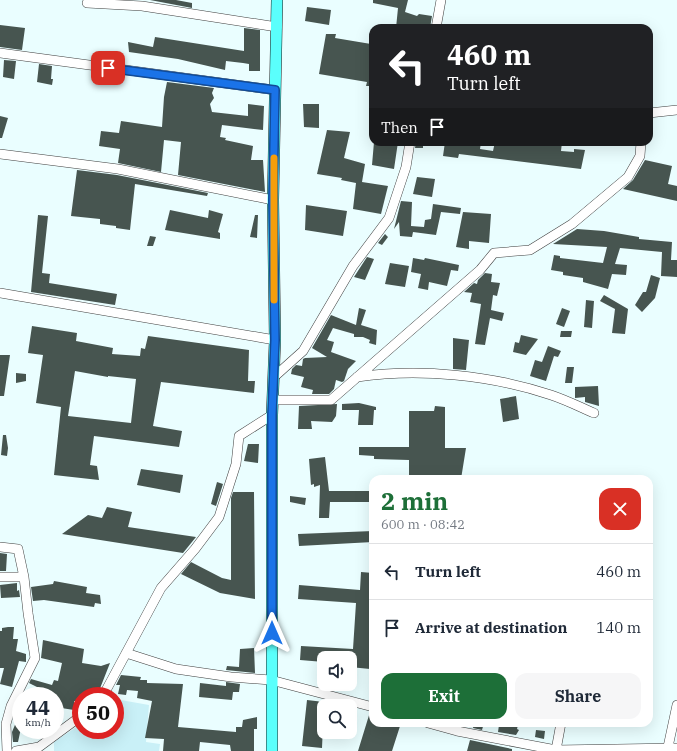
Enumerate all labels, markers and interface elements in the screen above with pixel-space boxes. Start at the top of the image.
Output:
text: 460 m [447,36,531,73]
icon: left [381,40,433,92]
pin [91,51,125,85]
icon: arrive [97,57,119,79]
text: Turn left [447,72,521,95]
icon: arrive [426,116,448,138]
text: Then [381,118,418,137]
text: 2 min [381,485,448,517]
button: close [599,488,641,530]
text: 600 m · 08:42 [381,516,465,533]
icon: left [381,561,403,583]
text: Turn left [415,562,481,581]
text: 460 m [596,562,641,581]
position arrow [251,612,293,654]
icon: arrive [381,617,403,639]
text: Arrive at destination [415,618,567,637]
text: 140 m [596,618,641,637]
map controls [317,651,357,739]
button: sound [317,651,357,691]
button: Exit [381,673,507,719]
button: Share [515,673,641,719]
speed limit sign: 50 [72,687,124,739]
text: 44 [26,694,50,721]
button: search [317,699,357,739]
text: km/h [25,716,51,729]

